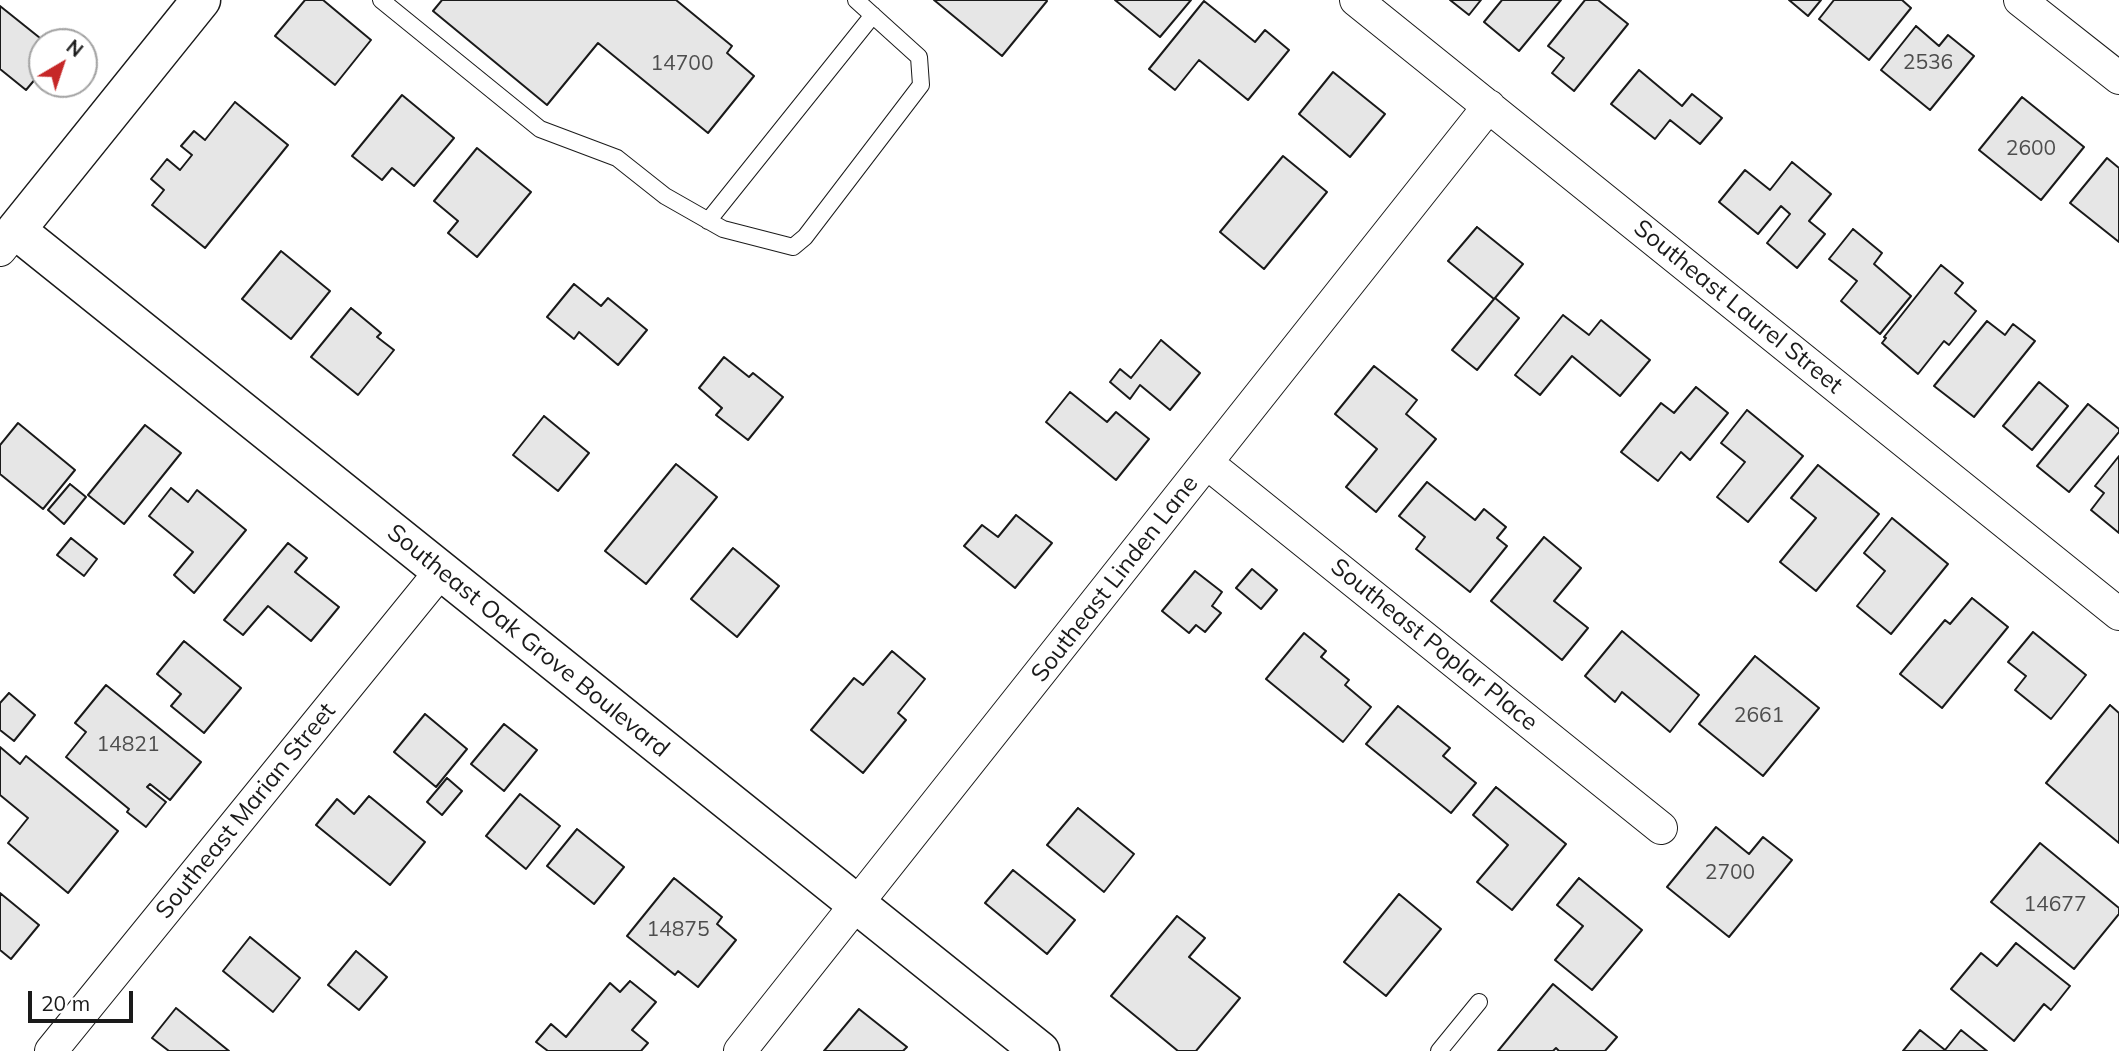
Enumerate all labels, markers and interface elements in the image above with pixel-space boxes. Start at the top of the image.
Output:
north arrow [28,28,98,98]
text: N [62,34,88,62]
house number: 2536 [1903,50,1953,76]
house number: 14700 [651,51,713,77]
house number: 2600 [2006,136,2056,162]
street label: Southeast Laurel Street [1628,214,1848,400]
street label: Southeast Linden Lane [1025,470,1205,688]
street label: Southeast Oak Grove Boulevard [381,518,675,764]
street label: Southeast Poplar Place [1325,553,1543,737]
street label: Southeast Marian Street [150,697,342,925]
house number: 2661 [1734,703,1784,729]
house number: 14821 [97,732,159,758]
house number: 2700 [1705,860,1755,886]
house number: 14677 [2024,892,2086,918]
house number: 14875 [647,917,709,943]
scale bar [32,978,136,1022]
text: 20 m [41,990,90,1016]

